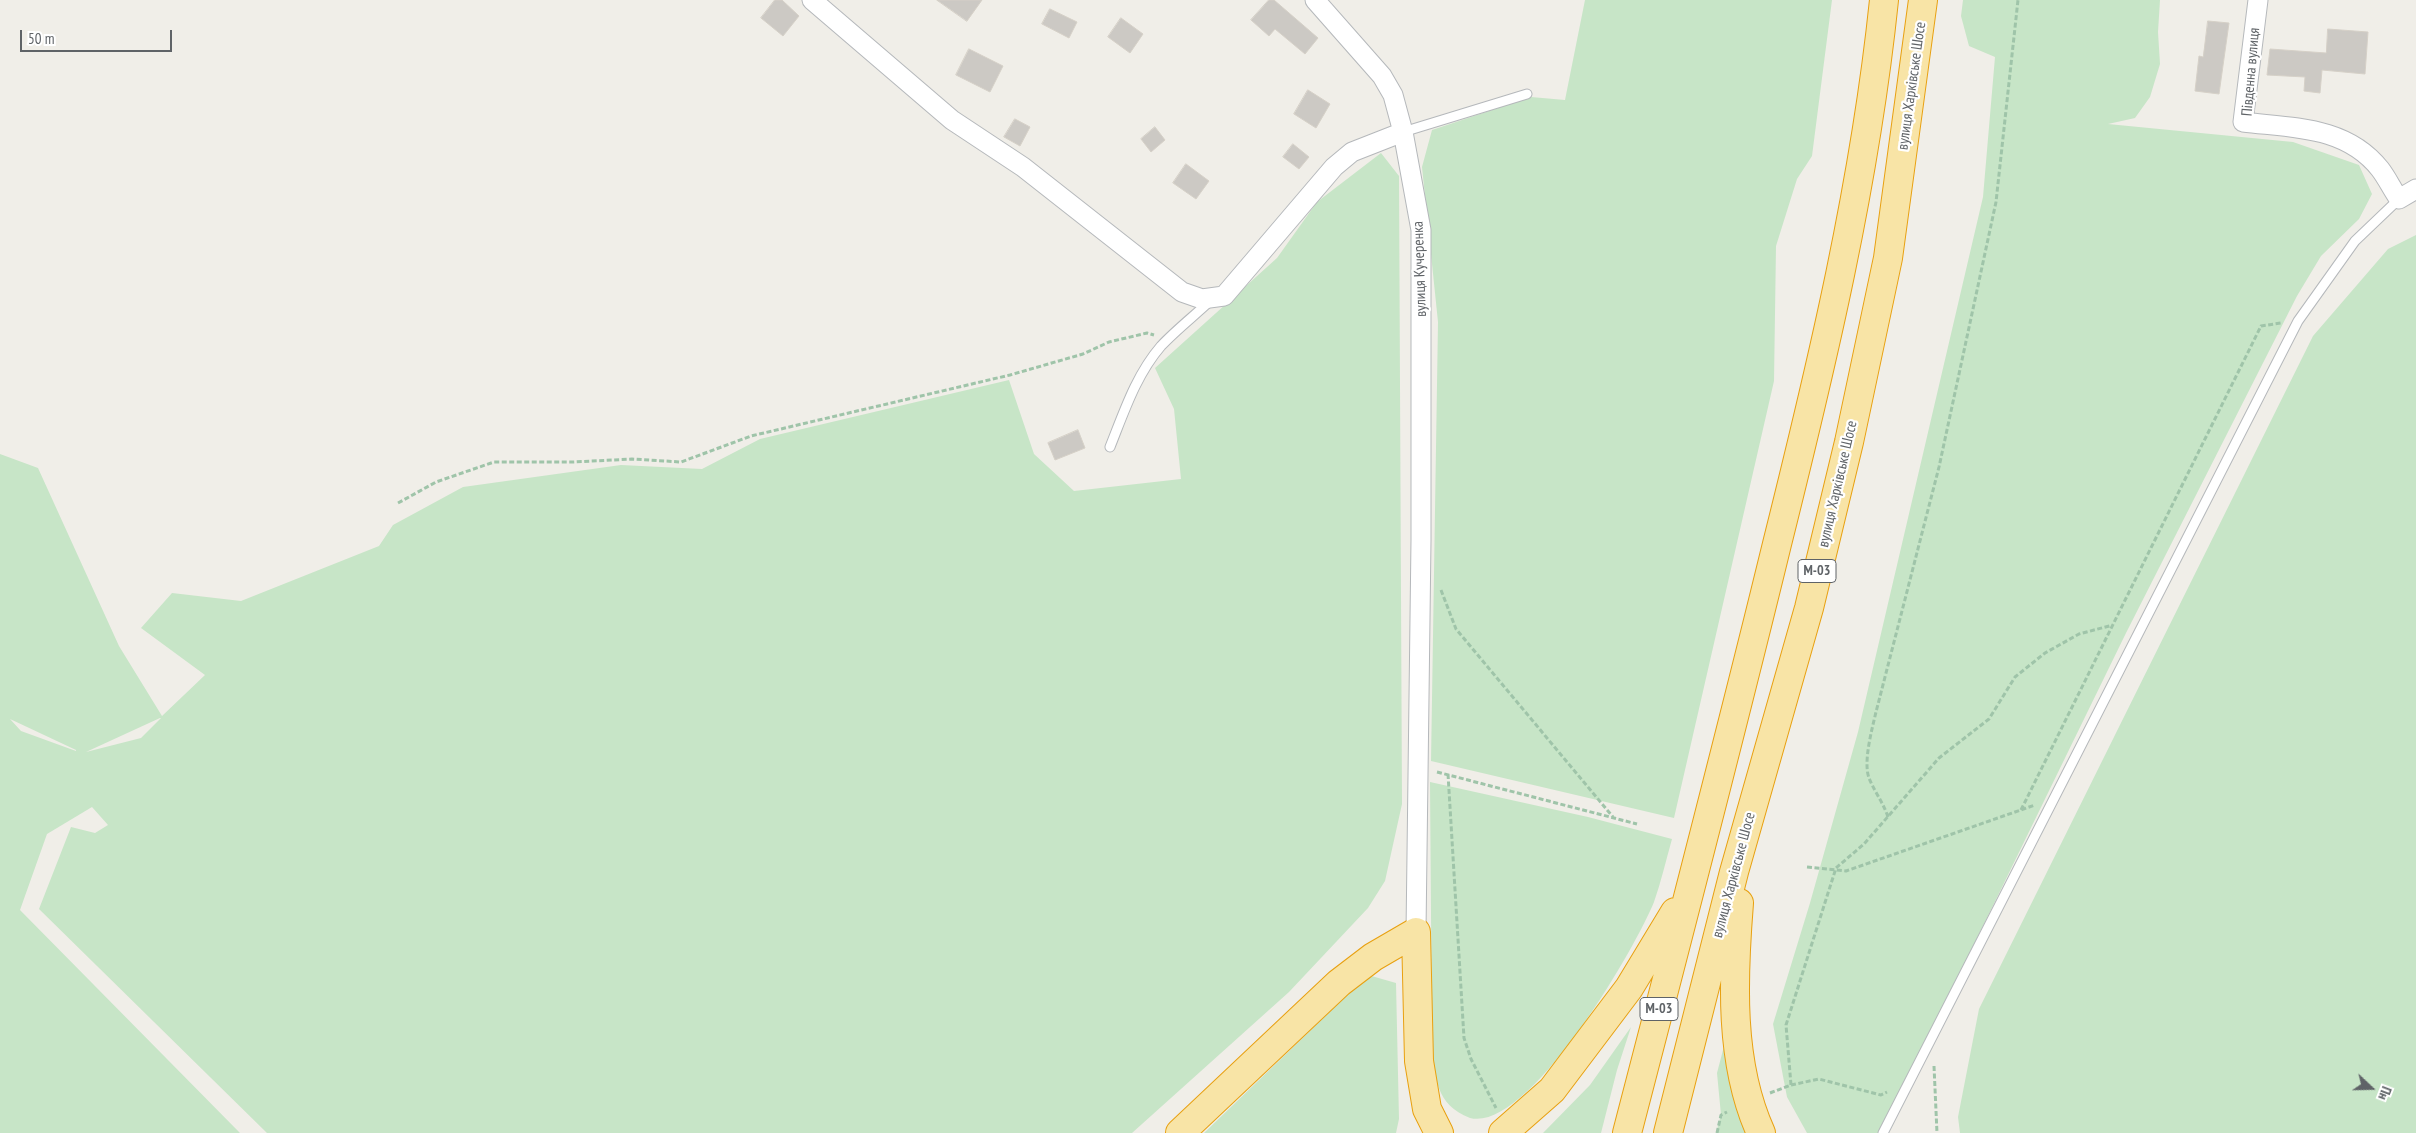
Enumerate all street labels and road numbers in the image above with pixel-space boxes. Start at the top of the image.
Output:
street label: вулиця Харківське Шосе [1894,21,1930,151]
street label: Південна вулиця [2238,27,2264,117]
street label: вулиця Кучеренка [1409,221,1431,317]
street label: вулиця Харківське Шосе [1815,419,1861,549]
road number: М-03 [1798,560,1836,582]
street label: вулиця Харківське Шосе [1709,810,1759,940]
road number: М-03 [1640,998,1678,1021]

